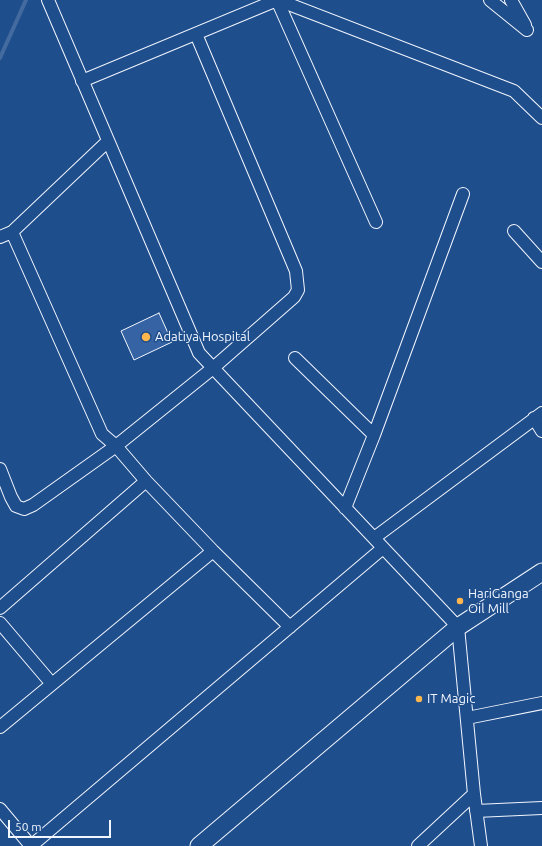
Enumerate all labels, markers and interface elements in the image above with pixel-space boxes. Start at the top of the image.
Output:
place label: Adatiya Hospital [155,329,250,345]
marker: Adatiya Hospital [140,331,152,343]
place label: HariGanga Oil Mill [468,586,529,617]
marker: HariGanga Oil Mill [455,596,465,606]
place label: IT Magic [427,691,475,707]
marker: IT Magic [414,694,424,704]
scale bar [10,812,113,838]
text: 50 m [15,820,42,833]

